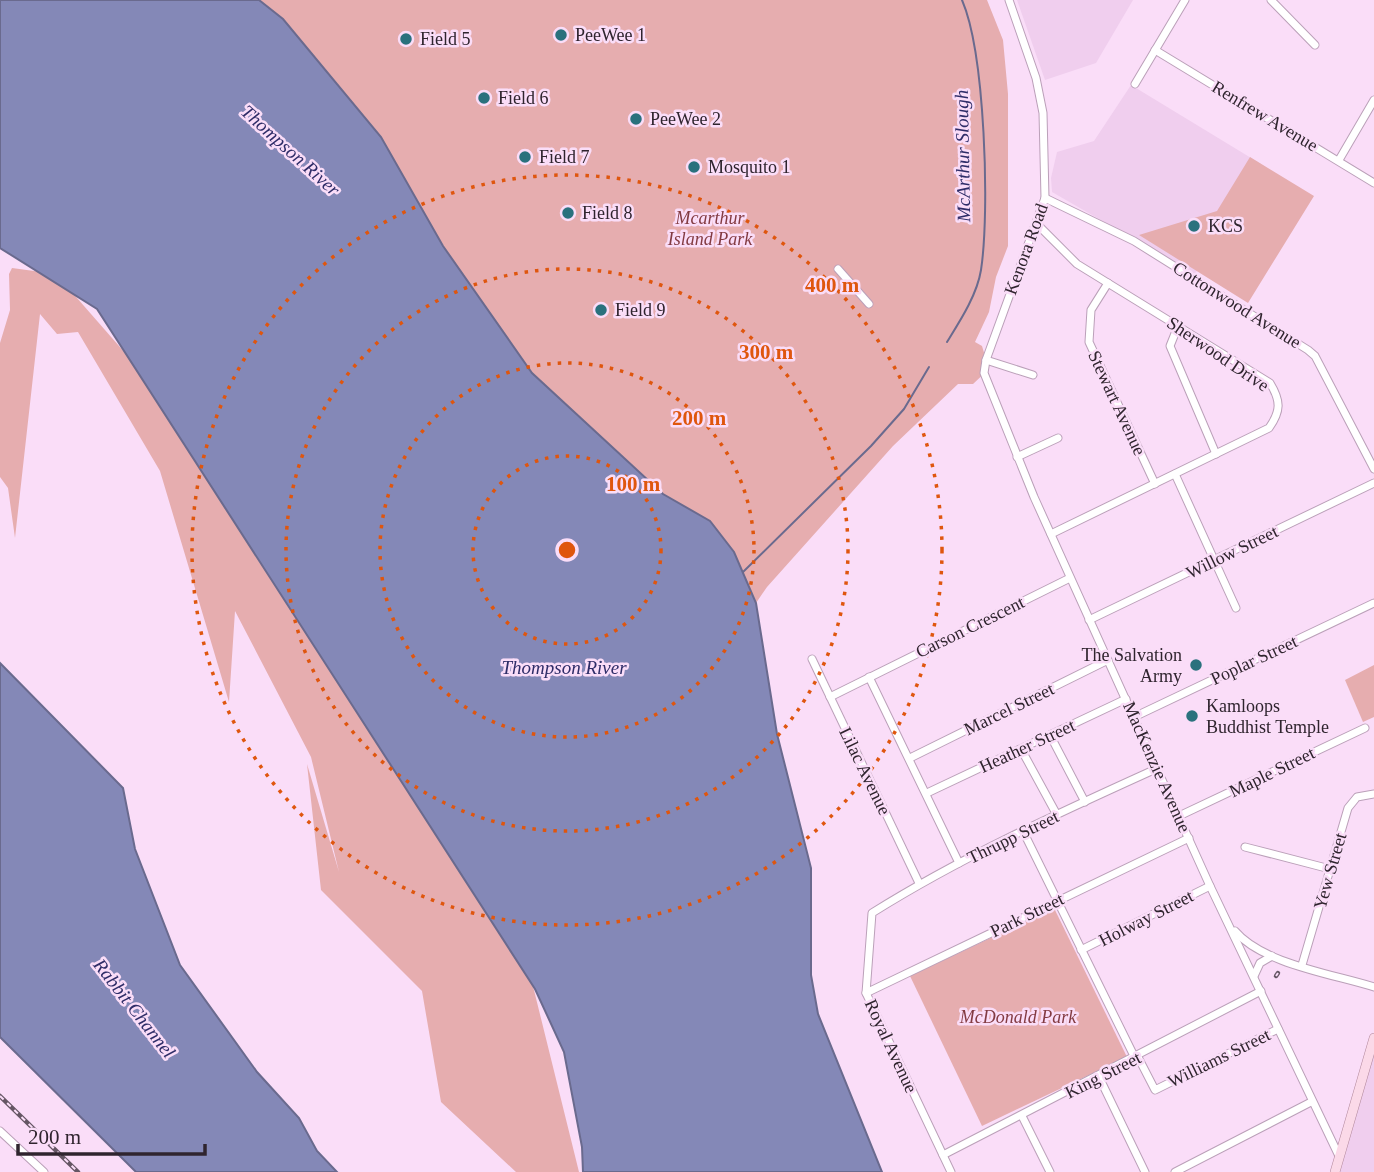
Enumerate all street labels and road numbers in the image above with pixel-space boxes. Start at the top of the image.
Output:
street label: Renfrew Avenue [1208,76,1322,156]
street label: Kenora Road [1000,201,1052,297]
street label: Cottonwood Avenue [1169,258,1305,352]
street label: Sherwood Drive [1163,313,1273,395]
street label: Stewart Avenue [1084,348,1150,458]
street label: Willow Street [1183,521,1281,583]
street label: Carson Crescent [912,592,1028,662]
street label: Poplar Street [1207,631,1301,689]
street label: Marcel Street [961,679,1057,739]
street label: MacKenzie Avenue [1119,698,1195,836]
street label: Heather Street [976,715,1078,777]
street label: Lilac Avenue [835,724,895,818]
street label: Maple Street [1226,743,1318,801]
street label: Thrupp Street [964,806,1062,868]
street label: Yew Street [1310,830,1350,912]
street label: Holway Street [1095,886,1197,950]
street label: Park Street [987,889,1067,941]
street label: Royal Avenue [861,996,921,1096]
street label: Williams Street [1164,1025,1274,1091]
street label: King Street [1062,1047,1144,1103]

